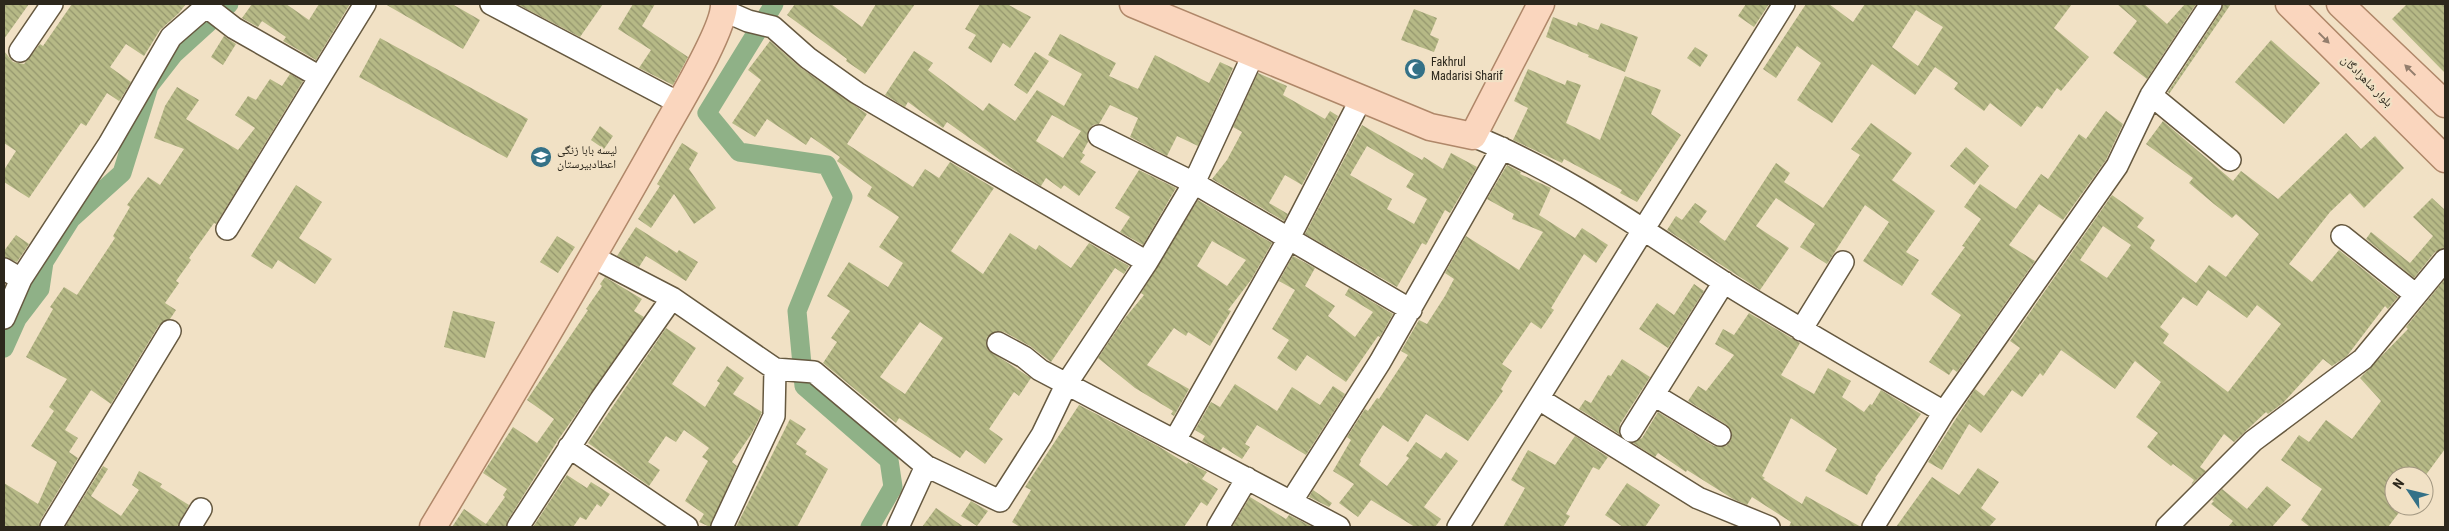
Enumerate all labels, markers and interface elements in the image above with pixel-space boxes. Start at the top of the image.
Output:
one-way arrow [2318,32,2330,44]
street label: بلوار شاهزادگان [2338,52,2396,110]
place label: Fakhrul Madarisi Sharif [1431,55,1503,83]
mosque icon: Fakhrul Madarisi Sharif [1403,57,1427,81]
one-way arrow [2404,64,2416,76]
place label: لیسه بابا زنگی اعطادبیرستان [557,143,617,171]
school or university icon: لیسه بابا زنگی اعطادبیرستان [529,145,553,169]
north arrow [2384,466,2434,516]
text: N [2389,475,2407,492]

